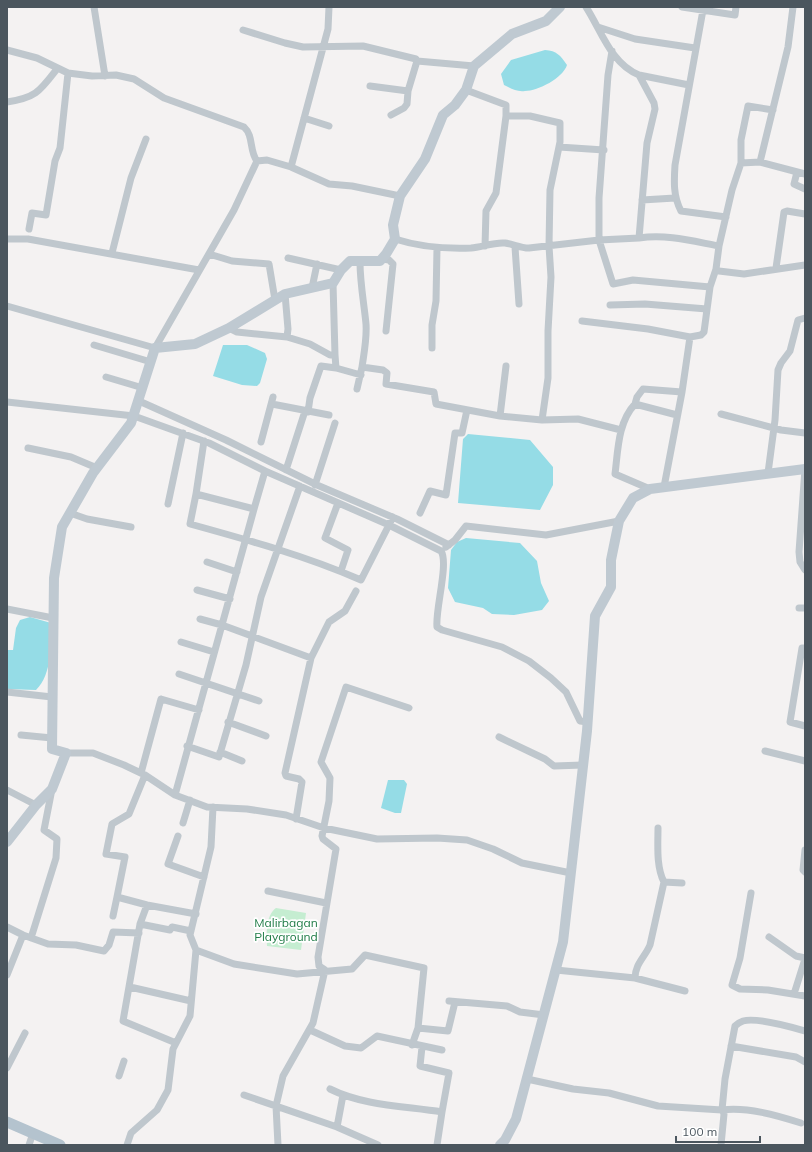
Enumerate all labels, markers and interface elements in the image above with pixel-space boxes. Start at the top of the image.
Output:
park label: Malirbagan Playground [254,915,318,944]
scale bar [676,1118,760,1144]
text: 100 m [682,1124,717,1139]

